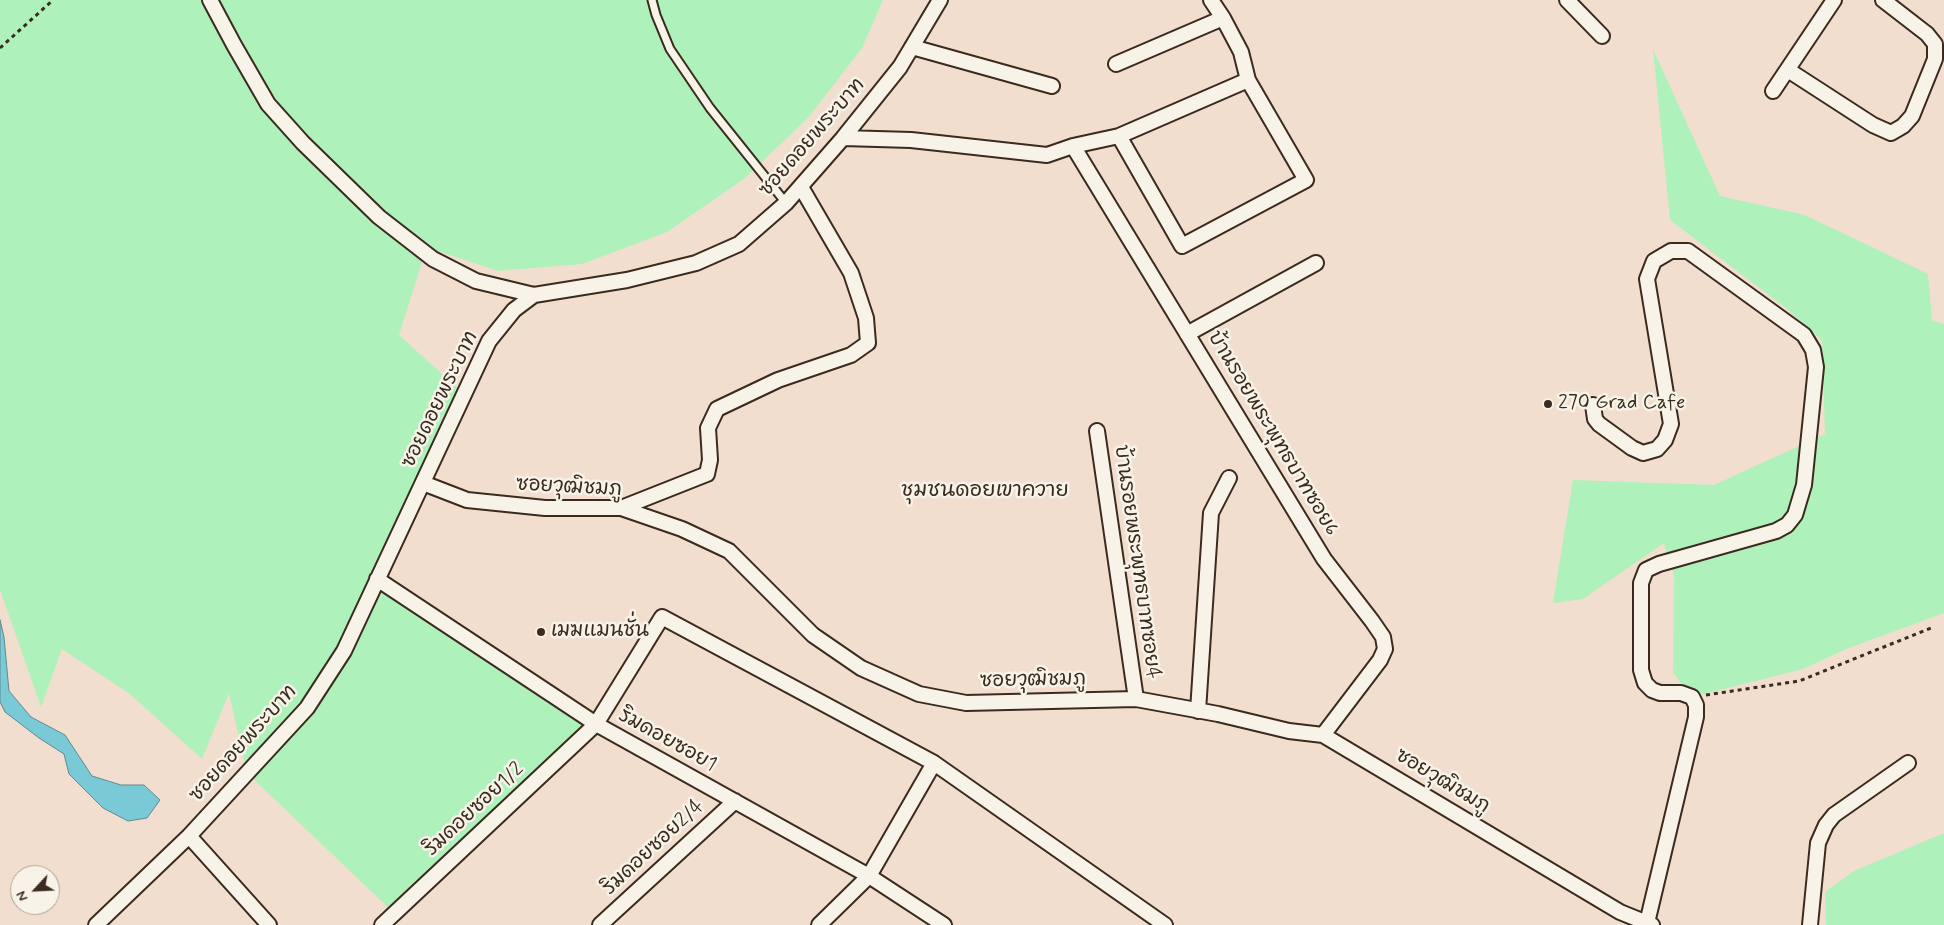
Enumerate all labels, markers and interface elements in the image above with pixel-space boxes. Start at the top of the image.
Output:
street label: ซอยดอยพระบาท [755,74,871,202]
street label: บ้านรอยพระพุทธบาทซอย6 [1201,327,1343,541]
street label: ซอยดอยพระบาท [398,328,484,472]
place label: 270 Grad Cafe [1558,392,1685,416]
marker: 270 Grad Cafe [1542,398,1554,410]
street label: บ้านรอยพระพุทธบาทซอย4 [1108,443,1164,681]
street label: ซอยวุฒิชมภู [515,473,623,503]
district label: ชุมชนดอยเขาควาย [901,479,1069,505]
place label: เมฆแมนชั่น [551,620,649,644]
marker: เมฆแมนชั่น [535,626,547,638]
street label: ซอยวุฒิชมภู [980,668,1086,694]
street label: ซอยดอยพระบาท [185,681,303,807]
street label: ริมดอยซอย1 [614,704,720,778]
street label: ซอยวุฒิชมภู [1390,744,1494,820]
street label: ริมดอยซอย1/2 [420,758,530,862]
street label: ริมดอยซอย2/4 [598,795,710,901]
north arrow [10,865,60,915]
text: N [12,888,32,904]

